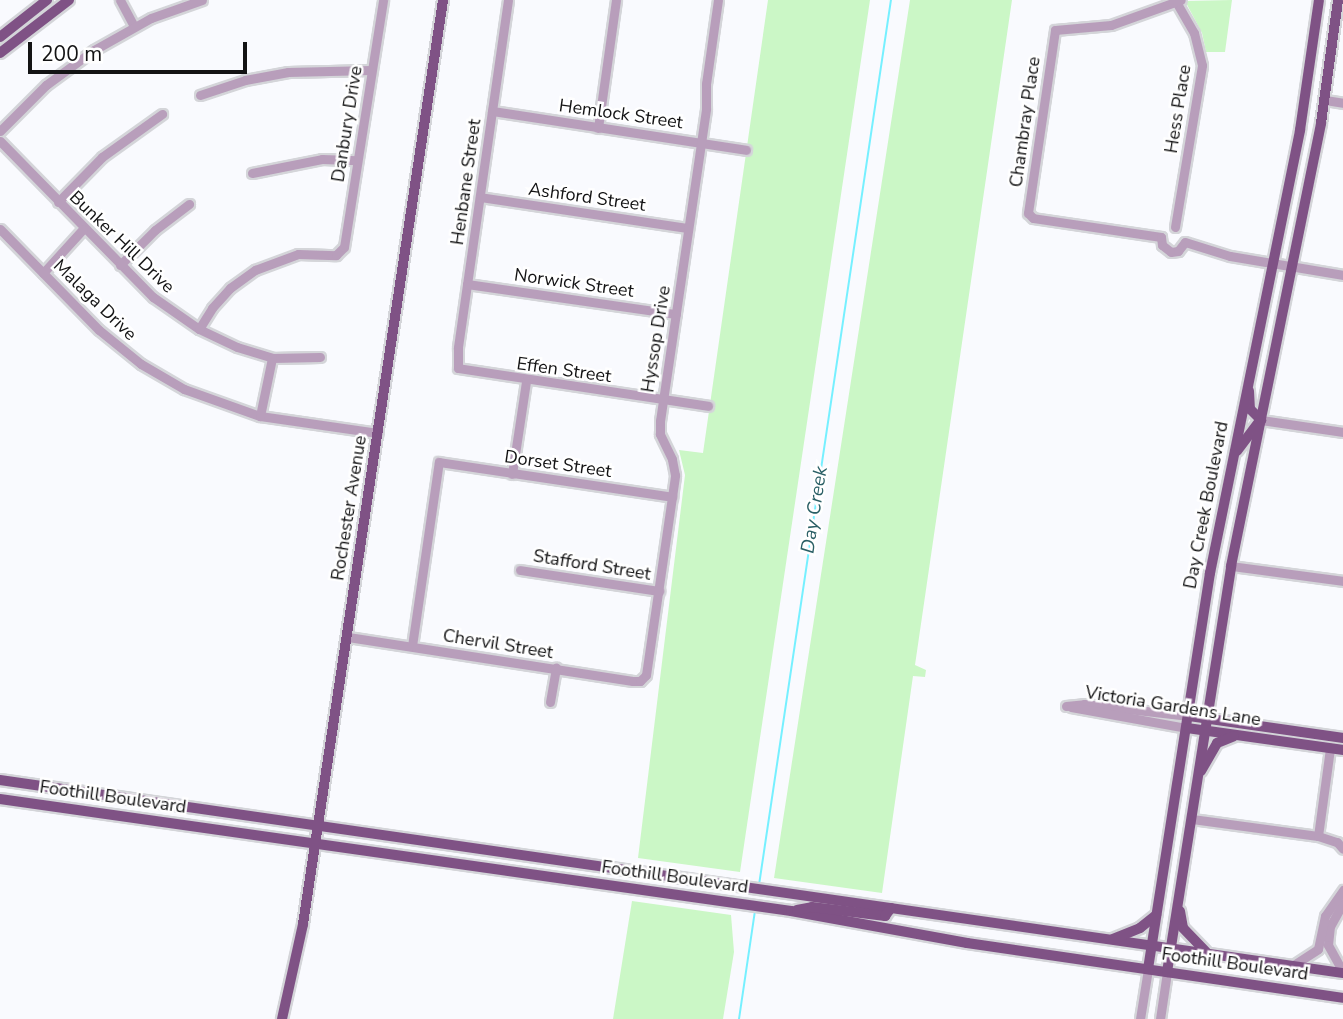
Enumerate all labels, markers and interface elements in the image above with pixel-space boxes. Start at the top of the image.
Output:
scale bar [32,28,250,72]
text: 200 m [41,40,102,68]
street label: Chambray Place [1005,55,1045,189]
street label: Hess Place [1160,63,1196,155]
street label: Danbury Drive [327,64,367,184]
street label: Hemlock Street [558,95,684,133]
street label: Henbane Street [446,118,486,246]
street label: Ashford Street [527,178,647,216]
street label: Bunker Hill Drive [65,186,179,298]
street label: Malaga Drive [49,255,141,345]
street label: Norwick Street [513,264,635,302]
street label: Hyssop Drive [637,284,675,394]
street label: Effen Street [515,353,613,387]
street label: Day Creek Boulevard [1179,419,1233,591]
street label: Rochester Avenue [327,434,371,582]
street label: Dorset Street [503,446,613,482]
water label: Day Creek [797,465,833,555]
street label: Stafford Street [532,545,652,585]
street label: Chervil Street [441,625,555,663]
street label: Victoria Gardens Lane [1084,681,1262,731]
street label: Foothill Boulevard [38,776,188,818]
street label: Foothill Boulevard [600,856,750,898]
street label: Foothill Boulevard [1160,943,1310,985]

